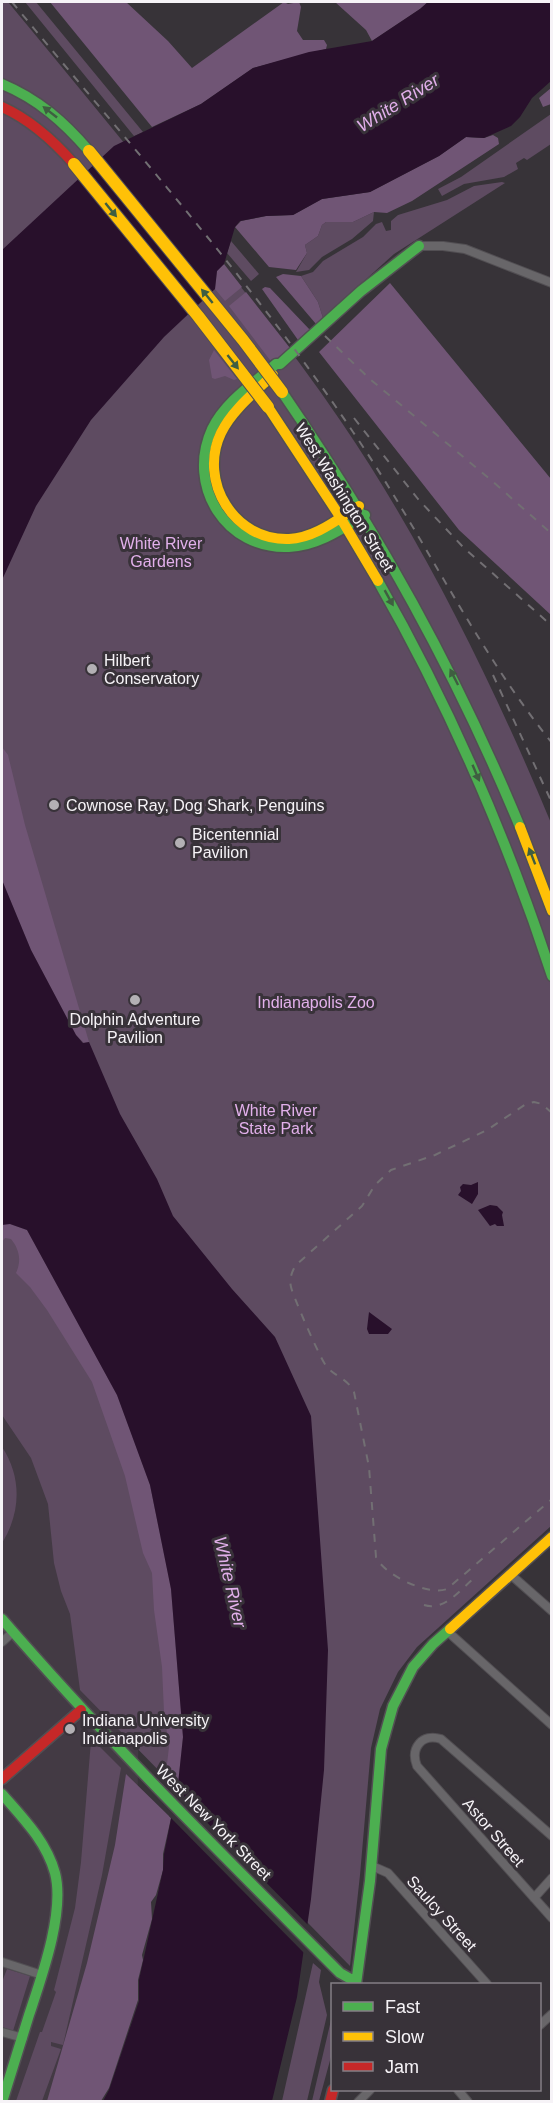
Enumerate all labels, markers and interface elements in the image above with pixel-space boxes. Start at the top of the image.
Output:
water label: White River [353,69,444,136]
one-way arrow [42,106,57,118]
one-way arrow [104,202,117,217]
one-way arrow [201,288,214,304]
one-way arrow [227,354,239,369]
street label: West Washington Street [292,420,398,575]
park label: White River Gardens [120,535,203,570]
one-way arrow [384,590,394,607]
place label: Hilbert Conservatory [104,652,199,687]
marker: Hilbert Conservatory [85,662,99,676]
one-way arrow [449,668,459,686]
one-way arrow [472,764,481,782]
place label: Cownose Ray, Dog Shark, Penguins [66,797,325,814]
marker: Cownose Ray, Dog Shark, Penguins [47,798,61,812]
place label: Bicentennial Pavilion [192,826,279,861]
marker: Bicentennial Pavilion [173,836,187,850]
one-way arrow [527,846,537,864]
marker: Dolphin Adventure Pavilion [128,993,142,1007]
park label: Indianapolis Zoo [257,994,375,1011]
place label: Dolphin Adventure Pavilion [70,1011,200,1046]
park label: White River State Park [235,1102,318,1137]
water label: White River [210,1534,250,1631]
place label: Indiana University Indianapolis [82,1712,209,1747]
marker: Indiana University Indianapolis [63,1722,77,1736]
street label: West New York Street [153,1761,275,1884]
street label: Astor Street [459,1795,528,1870]
street label: Saulcy Street [403,1872,480,1955]
legend [331,1983,541,2091]
text: Fast [385,1997,420,2017]
text: Slow [385,2027,425,2047]
text: Jam [385,2057,419,2077]

